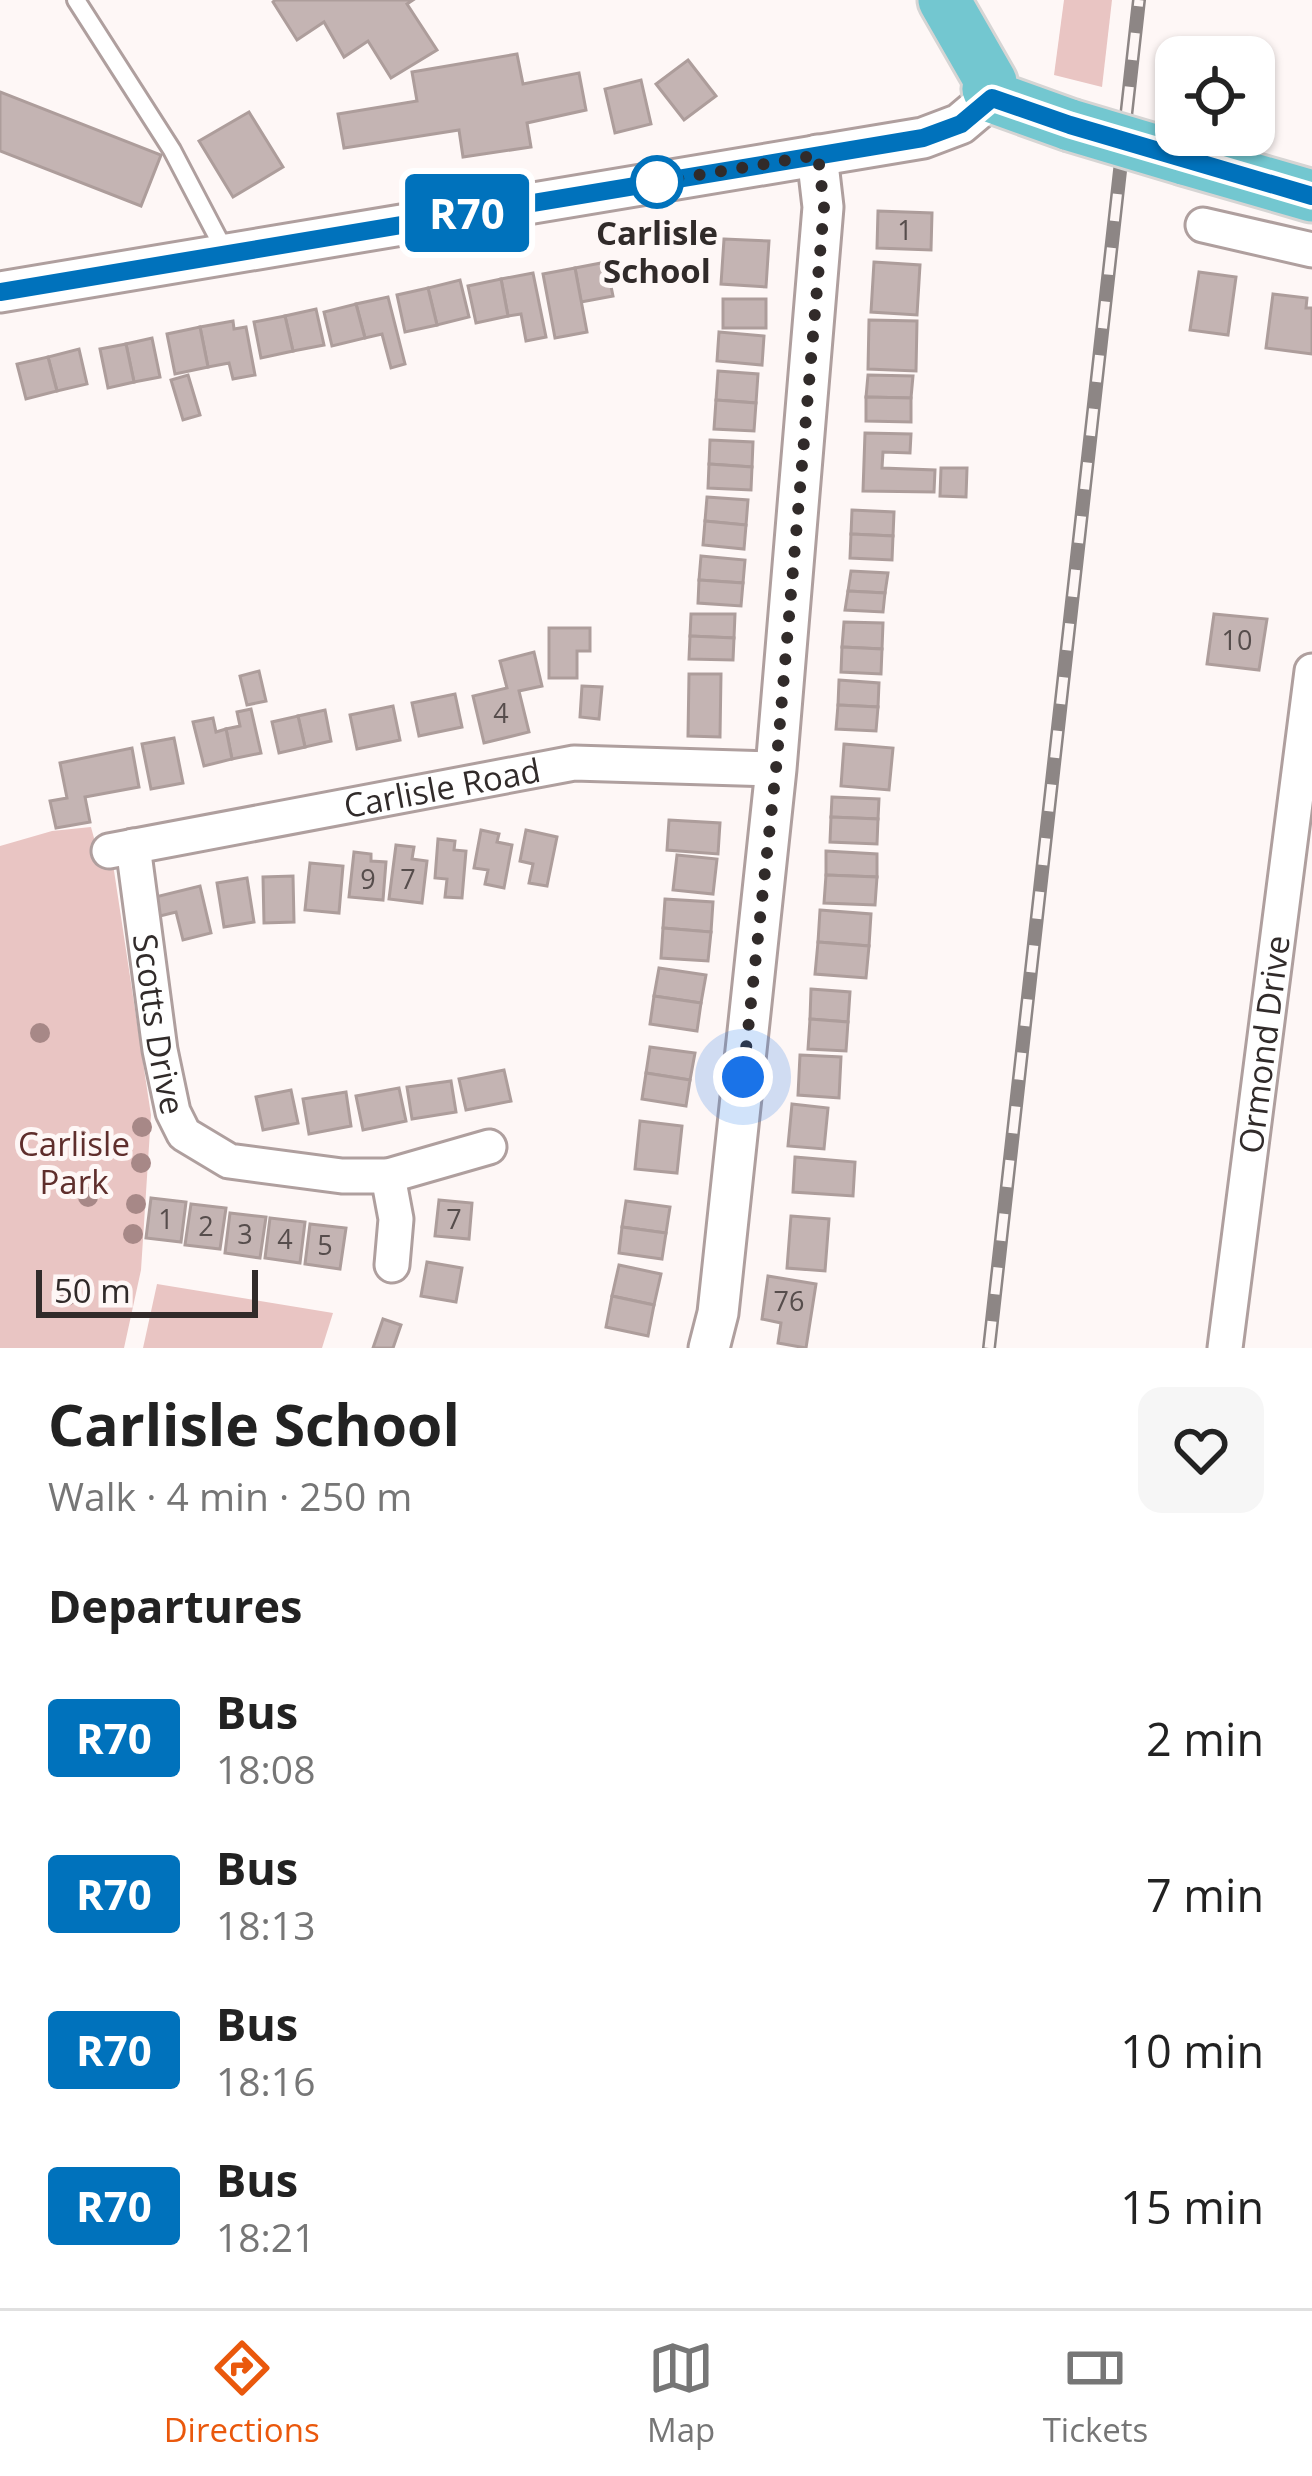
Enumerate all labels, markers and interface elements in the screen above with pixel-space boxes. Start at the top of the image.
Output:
map controls [1155,36,1275,156]
button: locate [1155,36,1275,156]
marker: Carlisle School [632,157,682,207]
line badge: R70 [398,174,536,252]
text: R70 [429,184,505,241]
place label: Carlisle School [596,210,718,293]
house number: 1 [897,211,913,248]
house number: 10 [1222,621,1252,658]
house number: 4 [493,694,509,731]
street label: Carlisle Road [340,747,544,828]
house number: 9 [360,860,376,897]
house number: 7 [400,860,416,897]
street label: Scotts Drive [123,931,196,1119]
street label: Ormond Drive [1227,933,1300,1156]
your location [713,1047,773,1107]
park label: Carlisle Park [18,1121,130,1204]
house number: 1 [158,1200,174,1237]
house number: 7 [446,1200,462,1237]
house number: 2 [198,1207,214,1244]
house number: 3 [237,1215,253,1252]
house number: 4 [277,1220,293,1257]
house number: 5 [317,1226,333,1263]
scale bar [36,1264,258,1317]
text: 50 m [54,1268,131,1313]
house number: 76 [774,1282,804,1319]
text: Carlisle School [48,1385,460,1463]
button: heart [1138,1387,1264,1513]
text: Walk · 4 min · 250 m [48,1469,412,1522]
text: Departures [48,1575,303,1636]
text: Bus [216,1681,298,1742]
text: 2 min [1146,1708,1264,1769]
text: R70 [76,1709,152,1766]
text: 18:08 [216,1742,315,1795]
text: Bus [216,1837,298,1898]
text: 7 min [1146,1864,1264,1925]
text: R70 [76,1865,152,1922]
text: 18:13 [216,1898,315,1951]
text: Bus [216,1993,298,2054]
text: 10 min [1120,2020,1264,2081]
text: R70 [76,2021,152,2078]
text: 18:16 [216,2054,315,2107]
text: Bus [216,2149,298,2210]
text: 15 min [1120,2176,1264,2237]
text: R70 [76,2177,152,2234]
text: 18:21 [216,2210,315,2263]
tab: Directions [164,2335,320,2452]
tab: Map [647,2335,715,2452]
tab: Tickets [1043,2335,1148,2452]

